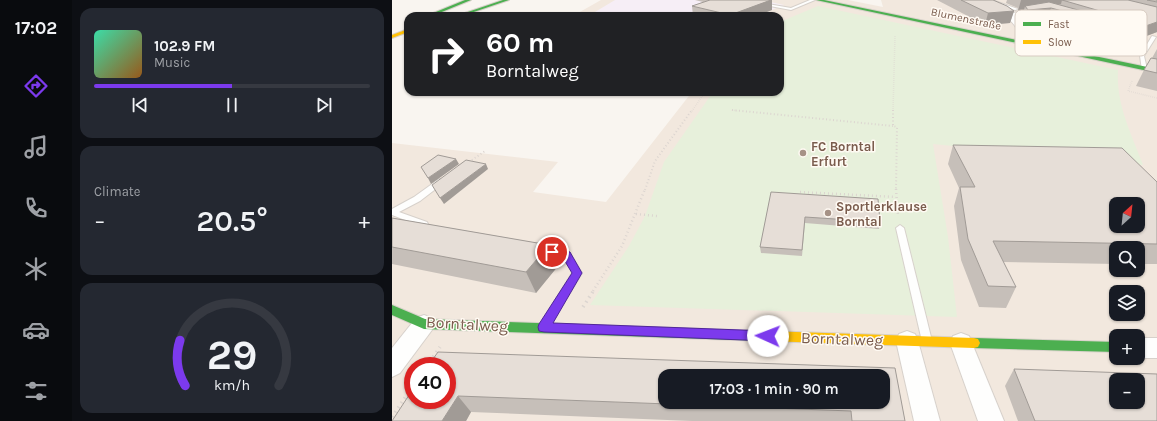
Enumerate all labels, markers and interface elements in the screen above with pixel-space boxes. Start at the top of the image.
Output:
street label: Blumenstraße [930,5,1003,33]
legend [1015,10,1147,56]
text: 17:02 [15,17,57,39]
text: Fast [1048,18,1069,31]
text: 60 m [486,26,554,59]
icon: right [420,28,472,80]
text: Slow [1048,36,1072,49]
text: 102.9 FM [154,37,215,55]
text: Music [154,55,190,70]
text: Borntalweg [486,60,579,82]
icon: directions [22,72,50,100]
icon: previous [129,94,151,116]
icon: pause [221,94,243,116]
icon: next [313,94,335,116]
icon: music [22,133,50,161]
place label: FC Borntal Erfurt [811,139,875,169]
marker: FC Borntal Erfurt [798,148,808,158]
text: Climate [94,184,140,199]
icon: phone [22,194,50,222]
north arrow [1109,197,1145,233]
map controls [1109,197,1145,409]
place label: Sportlerklause Borntal [836,199,927,229]
text: 20.5° [196,203,268,239]
text: − [94,208,106,234]
text: + [358,208,370,234]
marker: Sportlerklause Borntal [823,208,833,218]
pin [535,235,569,269]
icon: arrive [541,241,563,263]
button: search [1109,241,1145,277]
icon: climate [22,255,50,283]
button: layers [1109,285,1145,321]
street label: Borntalweg [425,312,509,336]
position arrow [747,315,789,357]
icon: car [22,316,50,344]
street label: Borntalweg [801,328,883,350]
button: + [1109,329,1145,365]
text: 29 [207,331,257,379]
speed limit sign: 40 [404,357,456,409]
button: − [1109,373,1145,409]
icon: filters [22,377,50,405]
text: km/h [214,377,250,394]
text: 17:03 · 1 min · 90 m [709,380,839,398]

